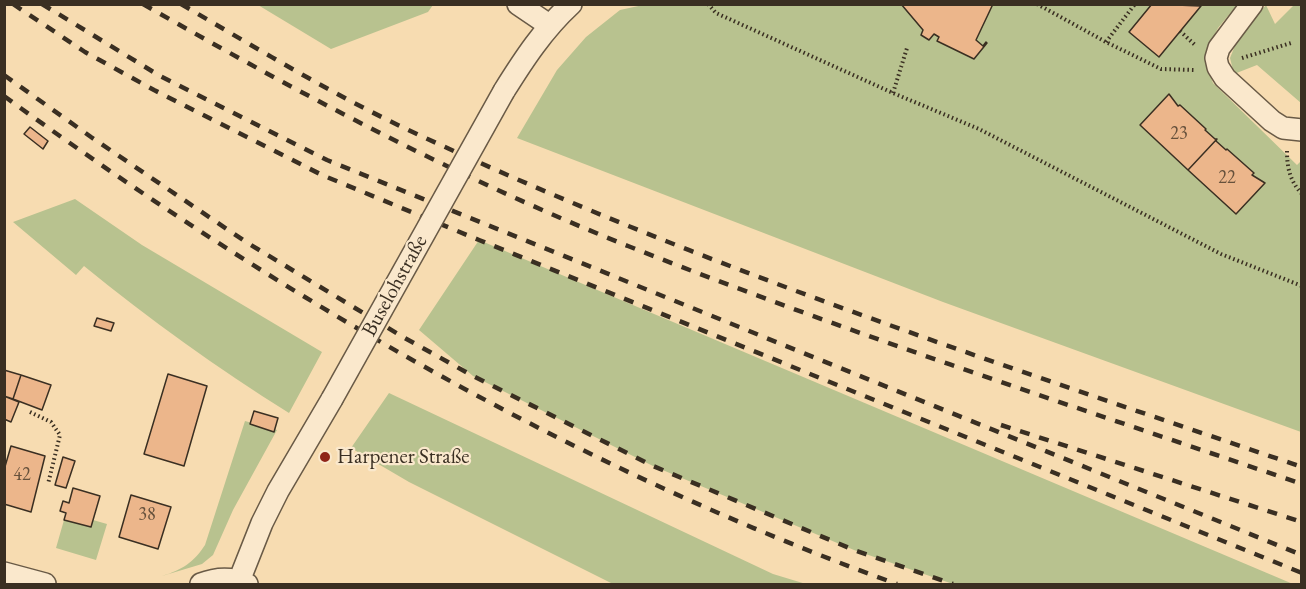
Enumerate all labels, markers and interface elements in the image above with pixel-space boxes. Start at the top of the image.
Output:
house number: 23 [1170,123,1188,145]
house number: 22 [1218,167,1236,189]
street label: Buselohstraße [357,231,433,341]
place label: Harpener Straße [337,444,470,470]
marker: Harpener Straße [318,450,332,464]
house number: 42 [13,464,31,486]
house number: 38 [138,504,156,526]

